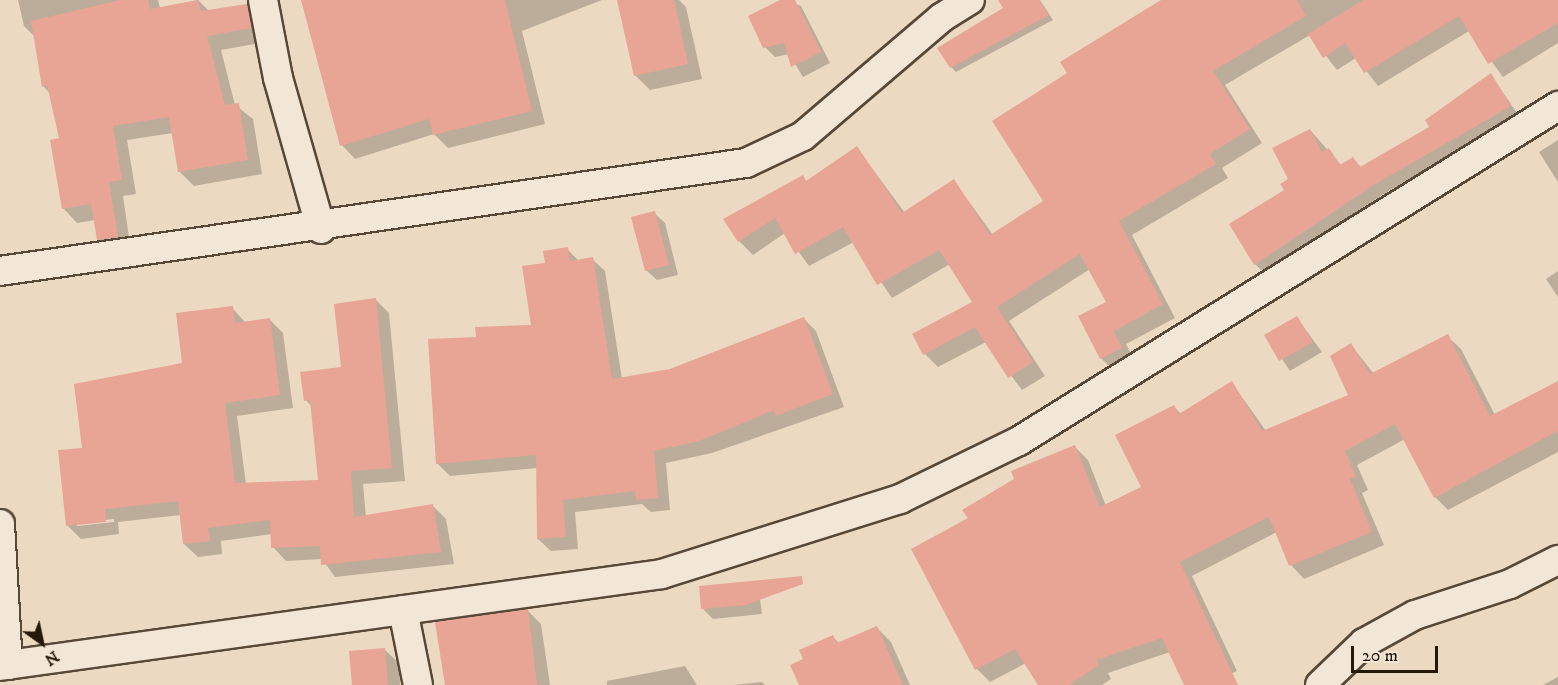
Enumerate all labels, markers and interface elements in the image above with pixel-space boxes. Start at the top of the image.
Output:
north arrow [12,613,72,673]
scale bar [1354,634,1441,672]
text: 20 m [1362,645,1398,667]
text: N [41,646,63,670]

